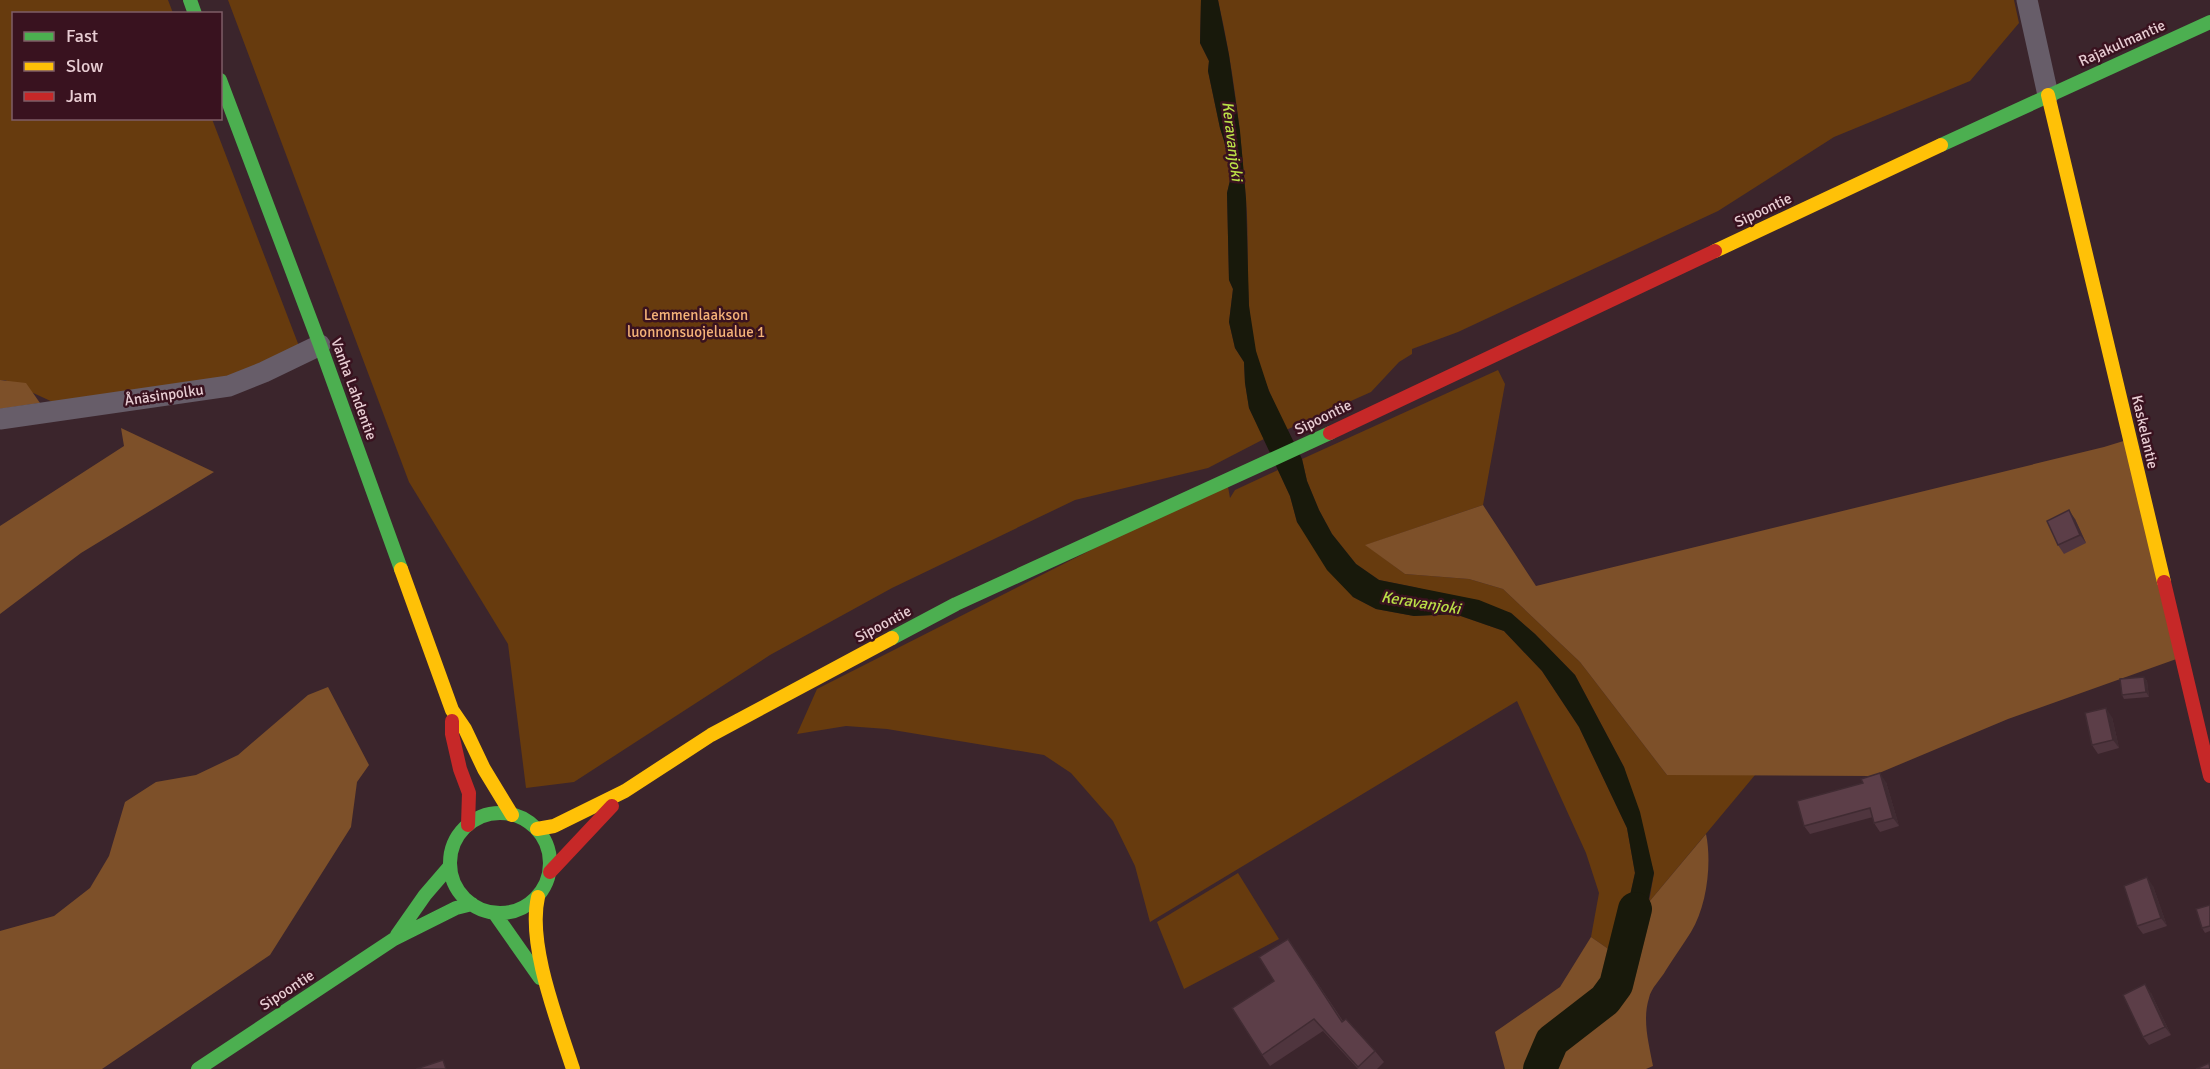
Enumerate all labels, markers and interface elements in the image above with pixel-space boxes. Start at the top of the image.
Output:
legend [12,12,222,120]
street label: Rajakulmantie [2076,16,2168,70]
text: Fast [66,25,98,47]
text: Slow [66,55,103,77]
text: Jam [66,85,97,107]
water label: Keravanjoki [1217,100,1247,184]
street label: Sipoontie [1732,189,1794,231]
park label: Lemmenlaakson luonnonsuojelualue 1 [627,306,765,341]
street label: Vanha Lahdentie [327,336,381,442]
street label: Ånäsinpolku [123,381,205,409]
street label: Kaskelantie [2128,393,2162,471]
street label: Sipoontie [1292,396,1354,438]
water label: Keravanjoki [1380,587,1464,619]
street label: Sipoontie [852,602,914,646]
street label: Sipoontie [256,966,318,1014]

